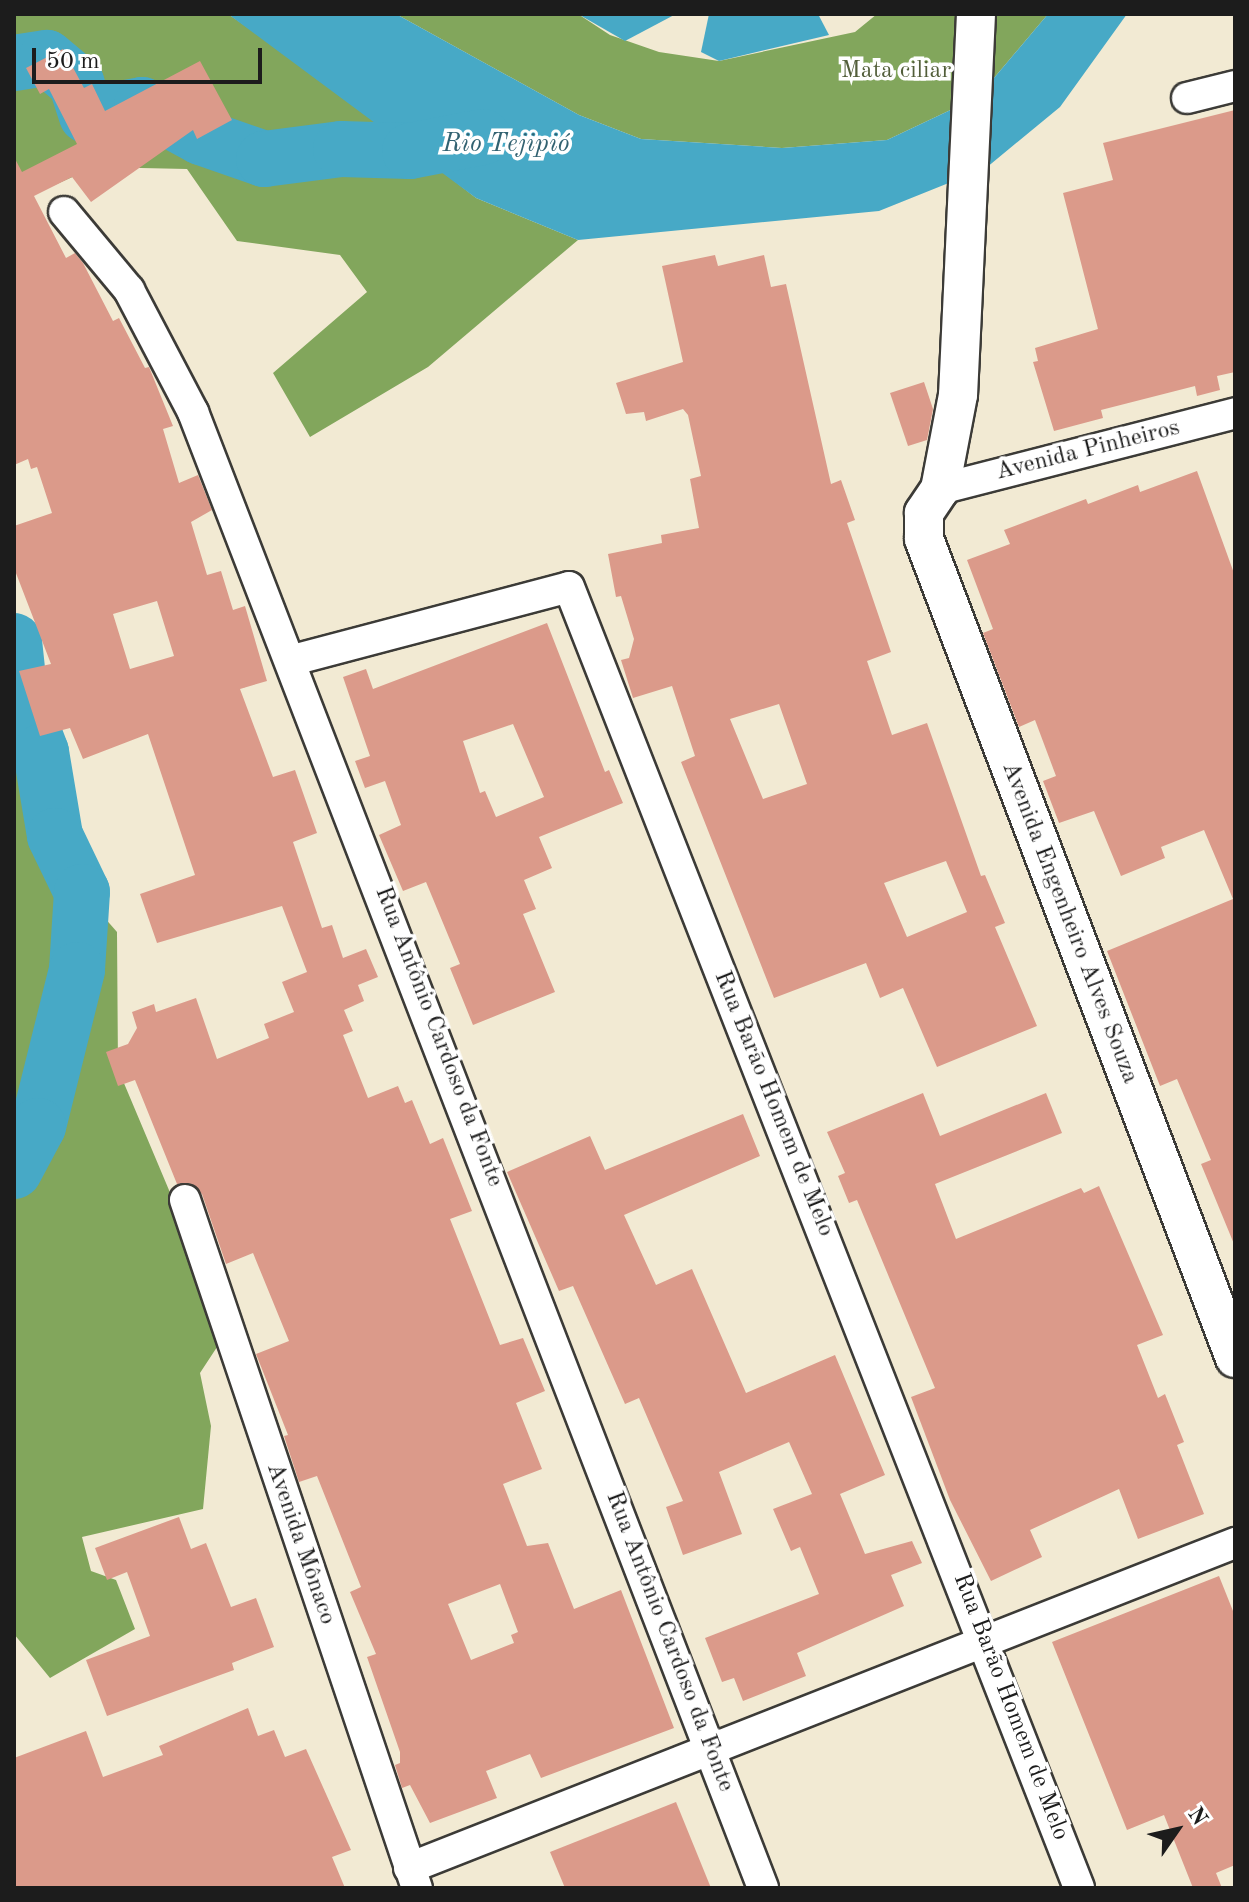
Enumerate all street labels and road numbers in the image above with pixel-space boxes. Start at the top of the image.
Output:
street label: Avenida Pinheiros [993,414,1183,488]
street label: Avenida Engenheiro Alves Souza [994,758,1144,1088]
street label: Rua Antônio Cardoso da Fonte [367,883,509,1191]
street label: Rua Barão Homem de Melo [706,967,840,1241]
street label: Avenida Mônaco [259,1459,341,1629]
street label: Rua Antônio Cardoso da Fonte [598,1488,740,1796]
street label: Rua Barão Homem de Melo [946,1569,1074,1845]

